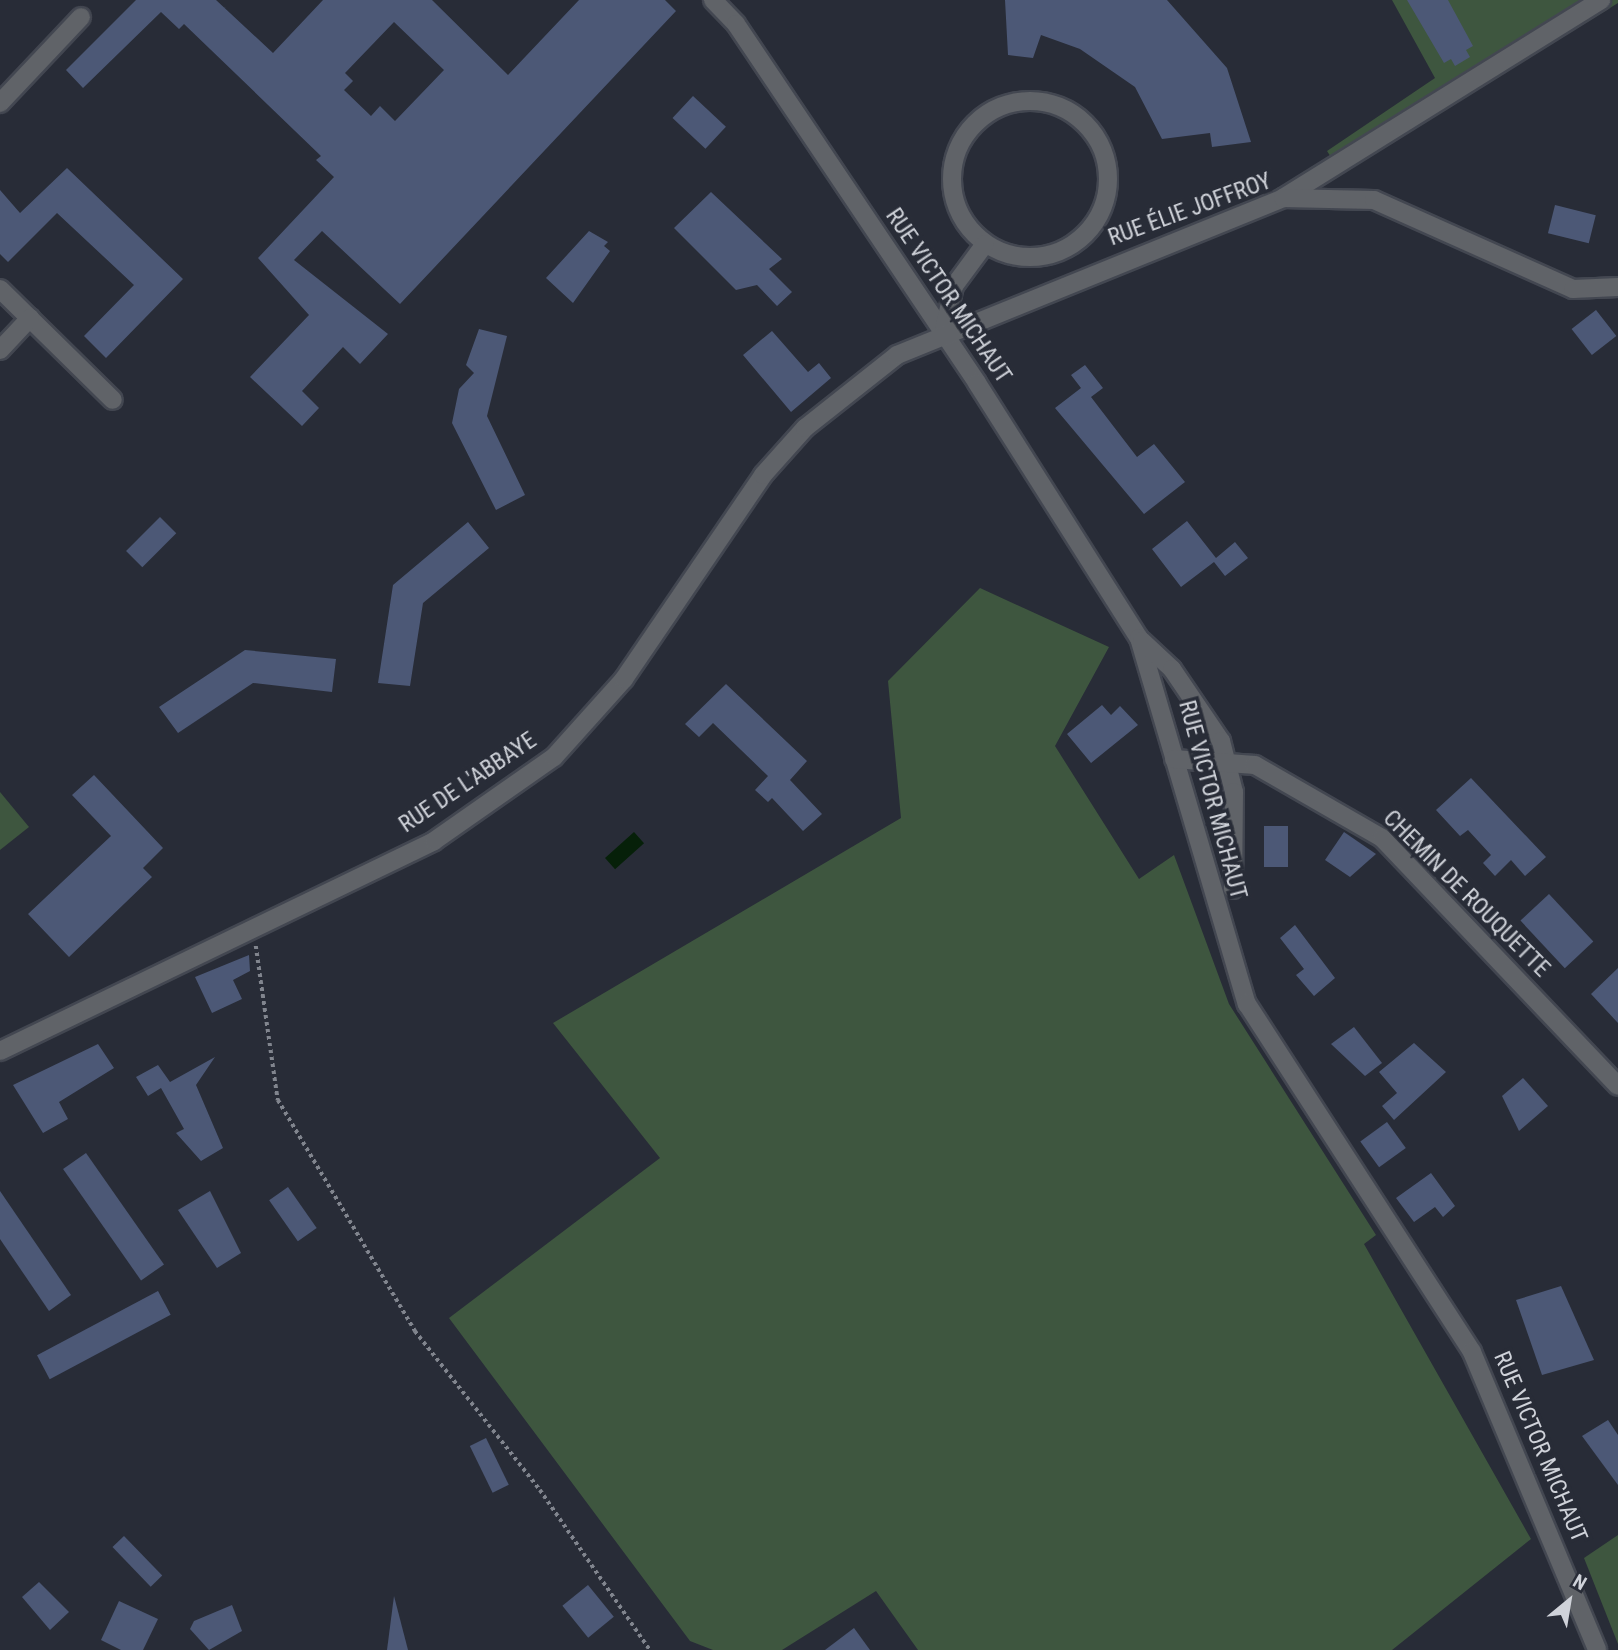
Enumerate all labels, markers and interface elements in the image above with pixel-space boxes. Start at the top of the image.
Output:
street label: RUE ÉLIE JOFFROY [1105,168,1275,252]
street label: RUE VICTOR MICHAUT [879,203,1017,389]
street label: RUE VICTOR MICHAUT [1172,698,1252,902]
street label: RUE DE L'ABBAYE [394,727,542,839]
street label: CHEMIN DE ROUQUETTE [1377,805,1555,983]
street label: RUE VICTOR MICHAUT [1487,1347,1593,1547]
north arrow [1534,1566,1604,1636]
text: N [1569,1570,1591,1595]

